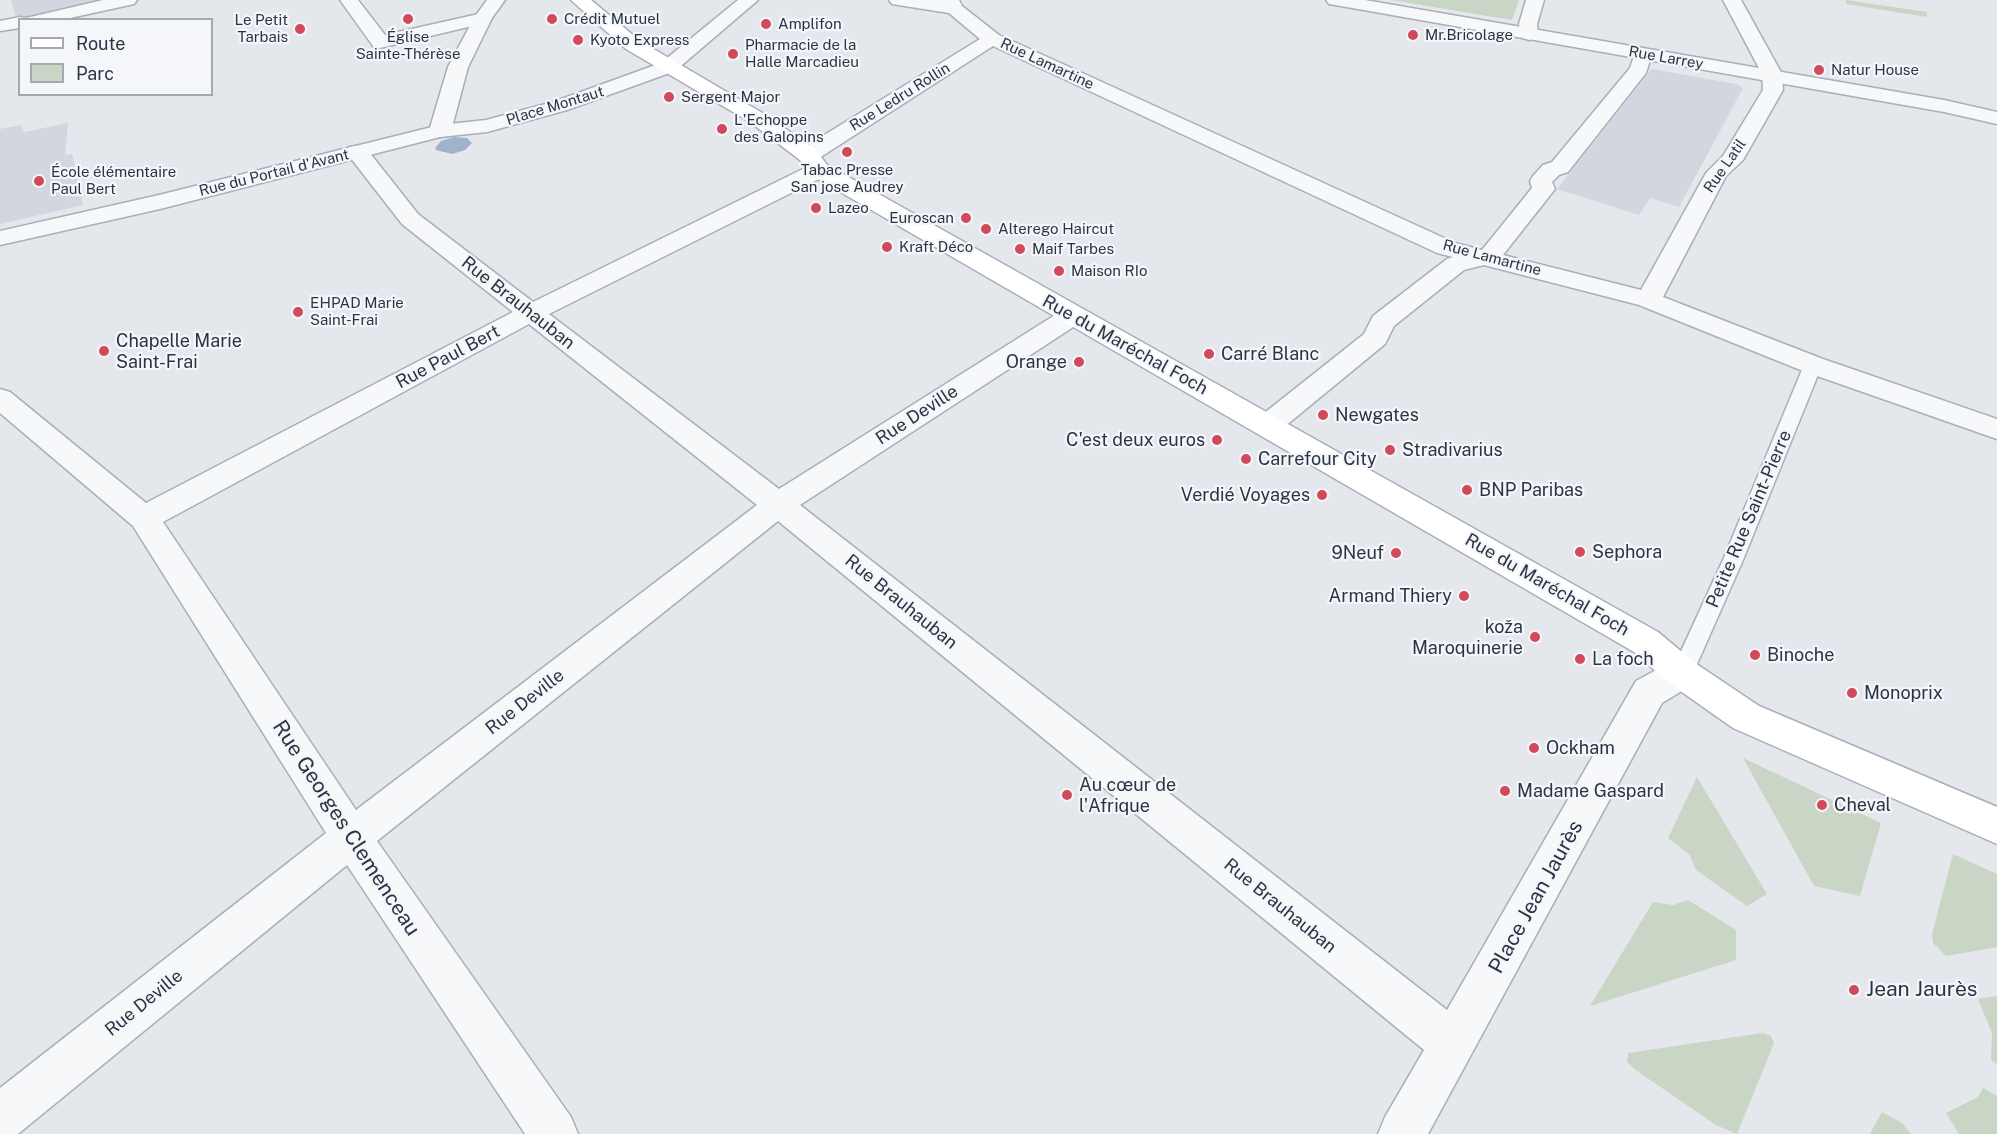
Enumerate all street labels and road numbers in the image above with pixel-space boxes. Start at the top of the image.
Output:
street label: Rue Lamartine [997,34,1097,94]
street label: Rue Larrey [1627,43,1705,73]
street label: Rue Ledru Rollin [847,59,953,135]
street label: Place Montaut [504,83,606,129]
street label: Rue Latil [1700,136,1750,196]
street label: Rue du Portail d'Avant [197,146,351,200]
street label: Rue Lamartine [1441,236,1543,280]
street label: Rue Brauhauban [457,252,579,354]
street label: Rue du Maréchal Foch [1038,290,1212,400]
street label: Rue Paul Bert [392,321,504,393]
street label: Rue Deville [872,380,962,450]
street label: Petite Rue Saint-Pierre [1702,427,1796,611]
street label: Rue du Maréchal Foch [1461,529,1633,641]
street label: Rue Brauhauban [841,550,961,654]
street label: Rue Deville [481,665,569,739]
street label: Rue Georges Clemenceau [267,716,425,940]
street label: Place Jean Jaurès [1484,816,1588,978]
street label: Rue Brauhauban [1220,854,1340,958]
street label: Rue Deville [101,965,187,1041]

